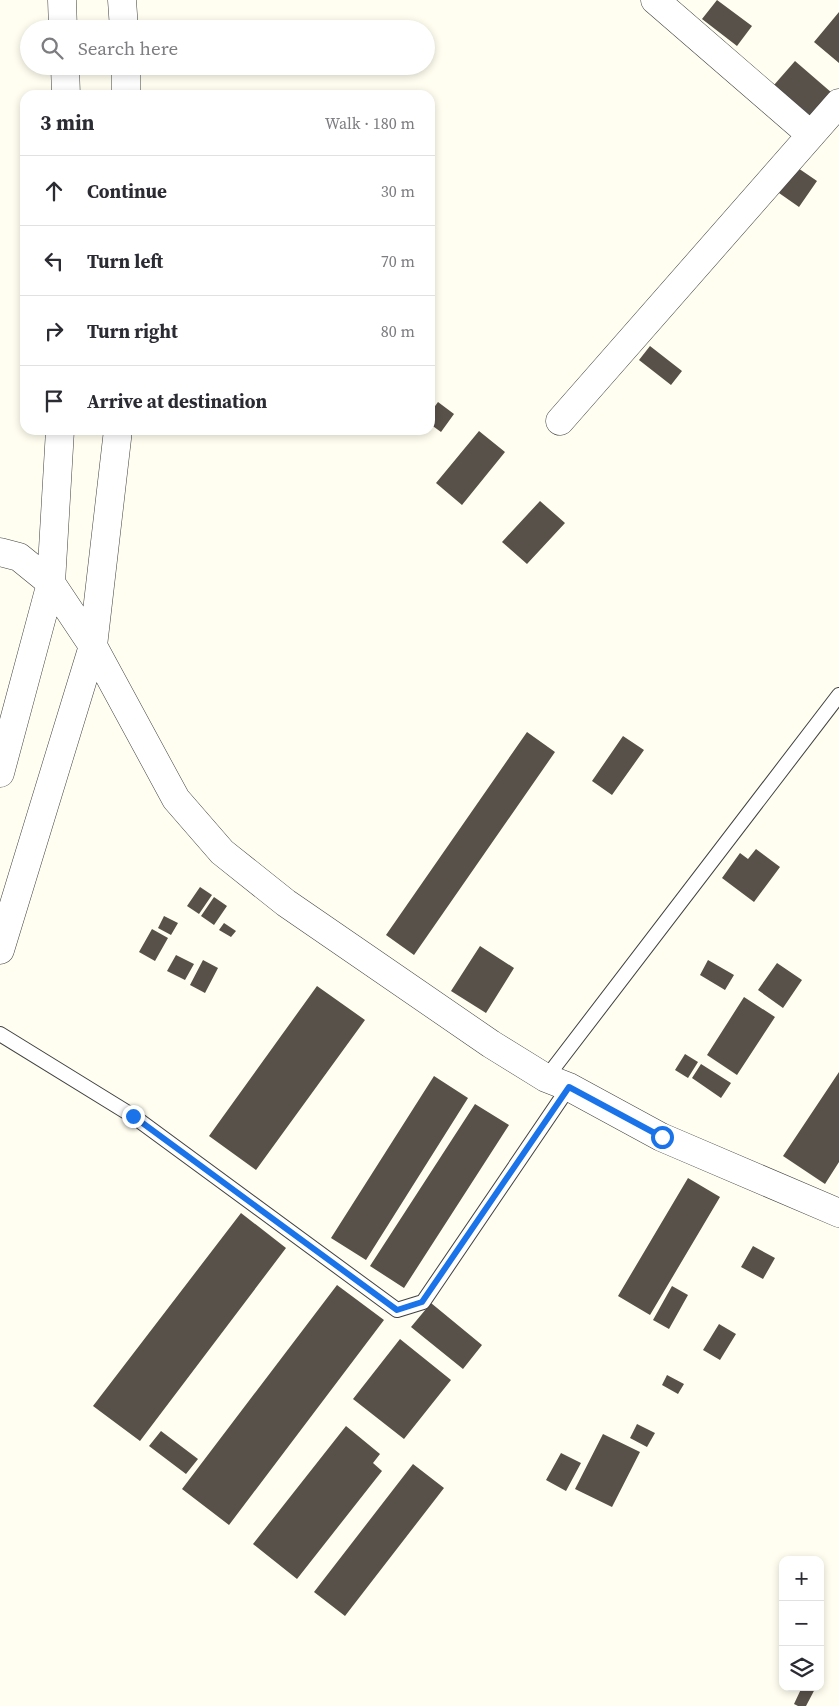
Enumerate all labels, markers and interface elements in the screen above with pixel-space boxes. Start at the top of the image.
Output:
search box [20,20,435,75]
icon: search [38,34,66,62]
text: Search here [78,35,178,61]
text: 3 min [40,108,95,137]
text: Walk · 180 m [325,112,415,134]
icon: ahead [40,177,68,205]
text: Continue [87,178,167,204]
text: 30 m [381,180,415,202]
icon: left [40,247,68,275]
text: Turn left [87,248,163,274]
text: 70 m [381,250,415,272]
icon: right [40,317,68,345]
text: Turn right [87,318,178,344]
text: 80 m [381,320,415,342]
icon: arrive [40,387,68,415]
text: Arrive at destination [87,388,267,414]
route end [122,1105,145,1128]
route start [651,1126,674,1149]
map controls [779,1556,824,1691]
button: + [779,1556,824,1601]
button: − [779,1601,824,1646]
button: layers [779,1646,824,1691]

